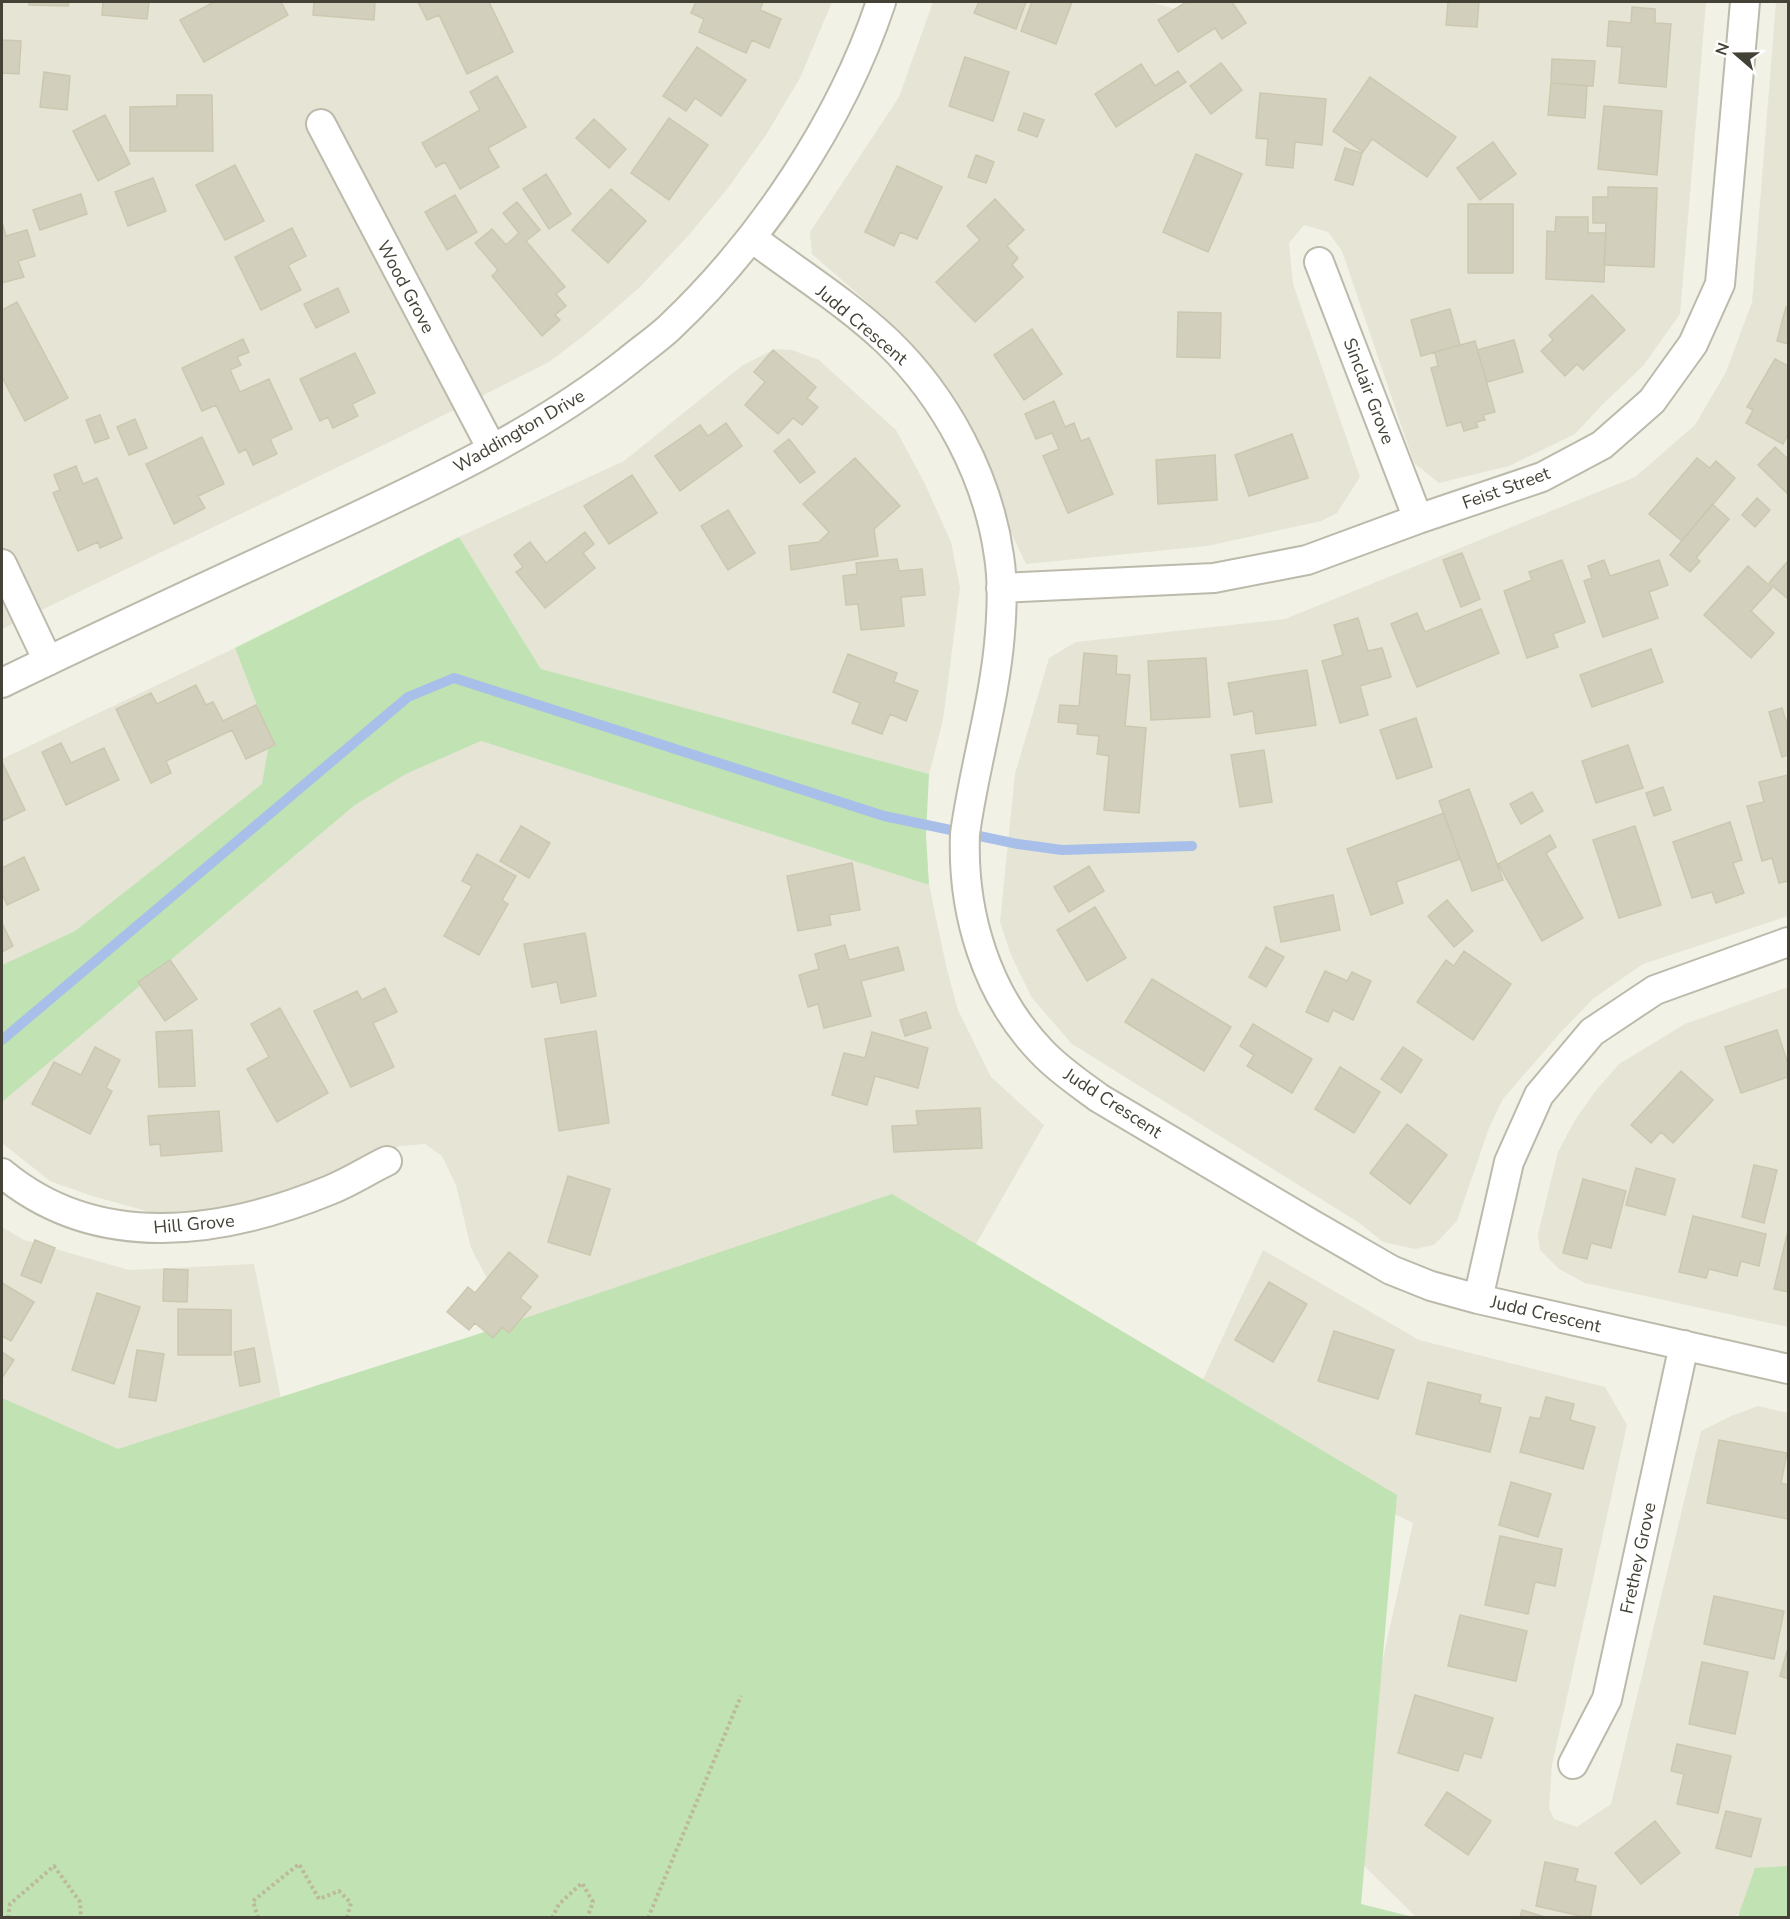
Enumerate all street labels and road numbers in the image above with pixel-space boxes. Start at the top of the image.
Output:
street label: Wood Grove [371,236,441,338]
street label: Judd Crescent [810,279,913,371]
street label: Sinclair Grove [1338,334,1400,448]
street label: Waddington Drive [449,384,589,478]
street label: Feist Street [1459,461,1554,515]
street label: Judd Crescent [1058,1062,1167,1144]
street label: Hill Grove [153,1209,235,1239]
street label: Judd Crescent [1488,1289,1604,1338]
street label: Frethey Grove [1614,1500,1662,1616]

